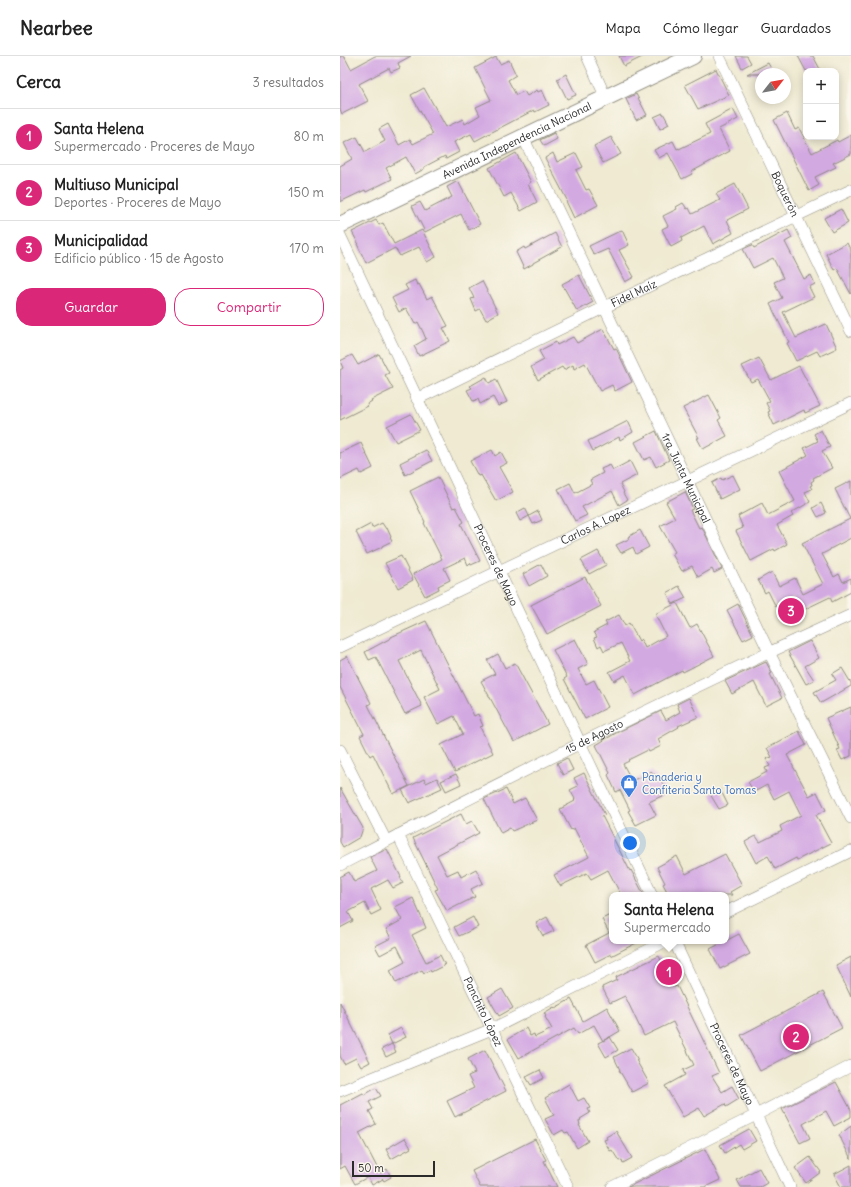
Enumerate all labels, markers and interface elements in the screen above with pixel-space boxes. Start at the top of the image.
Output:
text: Nearbee [20,16,93,40]
text: Mapa [606,19,641,37]
text: Cómo llegar [663,19,739,37]
text: Guardados [761,19,831,37]
north arrow [755,68,791,104]
map controls [803,68,839,140]
button: + [803,68,839,104]
text: Cerca [16,71,61,93]
text: 3 resultados [253,74,324,91]
street label: Avenida Independencia Nacional [440,99,594,182]
button: − [803,104,839,140]
text: Santa Helena [54,119,144,138]
text: 1 [26,128,32,145]
text: 80 m [293,128,324,145]
text: Supermercado · Proceres de Mayo [54,138,255,155]
street label: Boquerón [768,169,802,219]
text: Multiuso Municipal [54,175,179,194]
text: 2 [25,184,33,201]
text: 150 m [288,184,324,201]
text: Deportes · Proceres de Mayo [54,194,221,211]
text: Municipalidad [54,231,148,250]
text: 3 [25,240,33,257]
text: 170 m [289,240,324,257]
text: Edificio público · 15 de Agosto [54,250,224,267]
street label: Fidel Maíz [608,277,659,310]
button: Guardar [16,288,166,326]
button: Compartir [174,288,324,326]
street label: 1ra. Junta Municipal [658,431,713,525]
street label: Carlos A. Lopez [558,502,633,548]
street label: Proceres de Mayo [471,522,521,608]
pin: 3 [778,596,804,626]
street label: 15 de Agosto [563,716,625,756]
place label: Panaderia y Confiteria Santo Tomas [642,770,756,797]
shop icon: Panaderia y Confiteria Santo Tomas [619,773,639,798]
your location [620,833,640,853]
popup [609,892,729,944]
text: Santa Helena [624,900,714,919]
text: Supermercado [624,919,711,936]
pin: 1 [656,957,682,987]
street label: Panchito López [461,974,506,1049]
street label: Proceres de Mayo [707,1021,757,1107]
pin: 2 [783,1022,809,1052]
scale bar [352,1159,435,1178]
text: 50 m [358,1161,384,1175]

